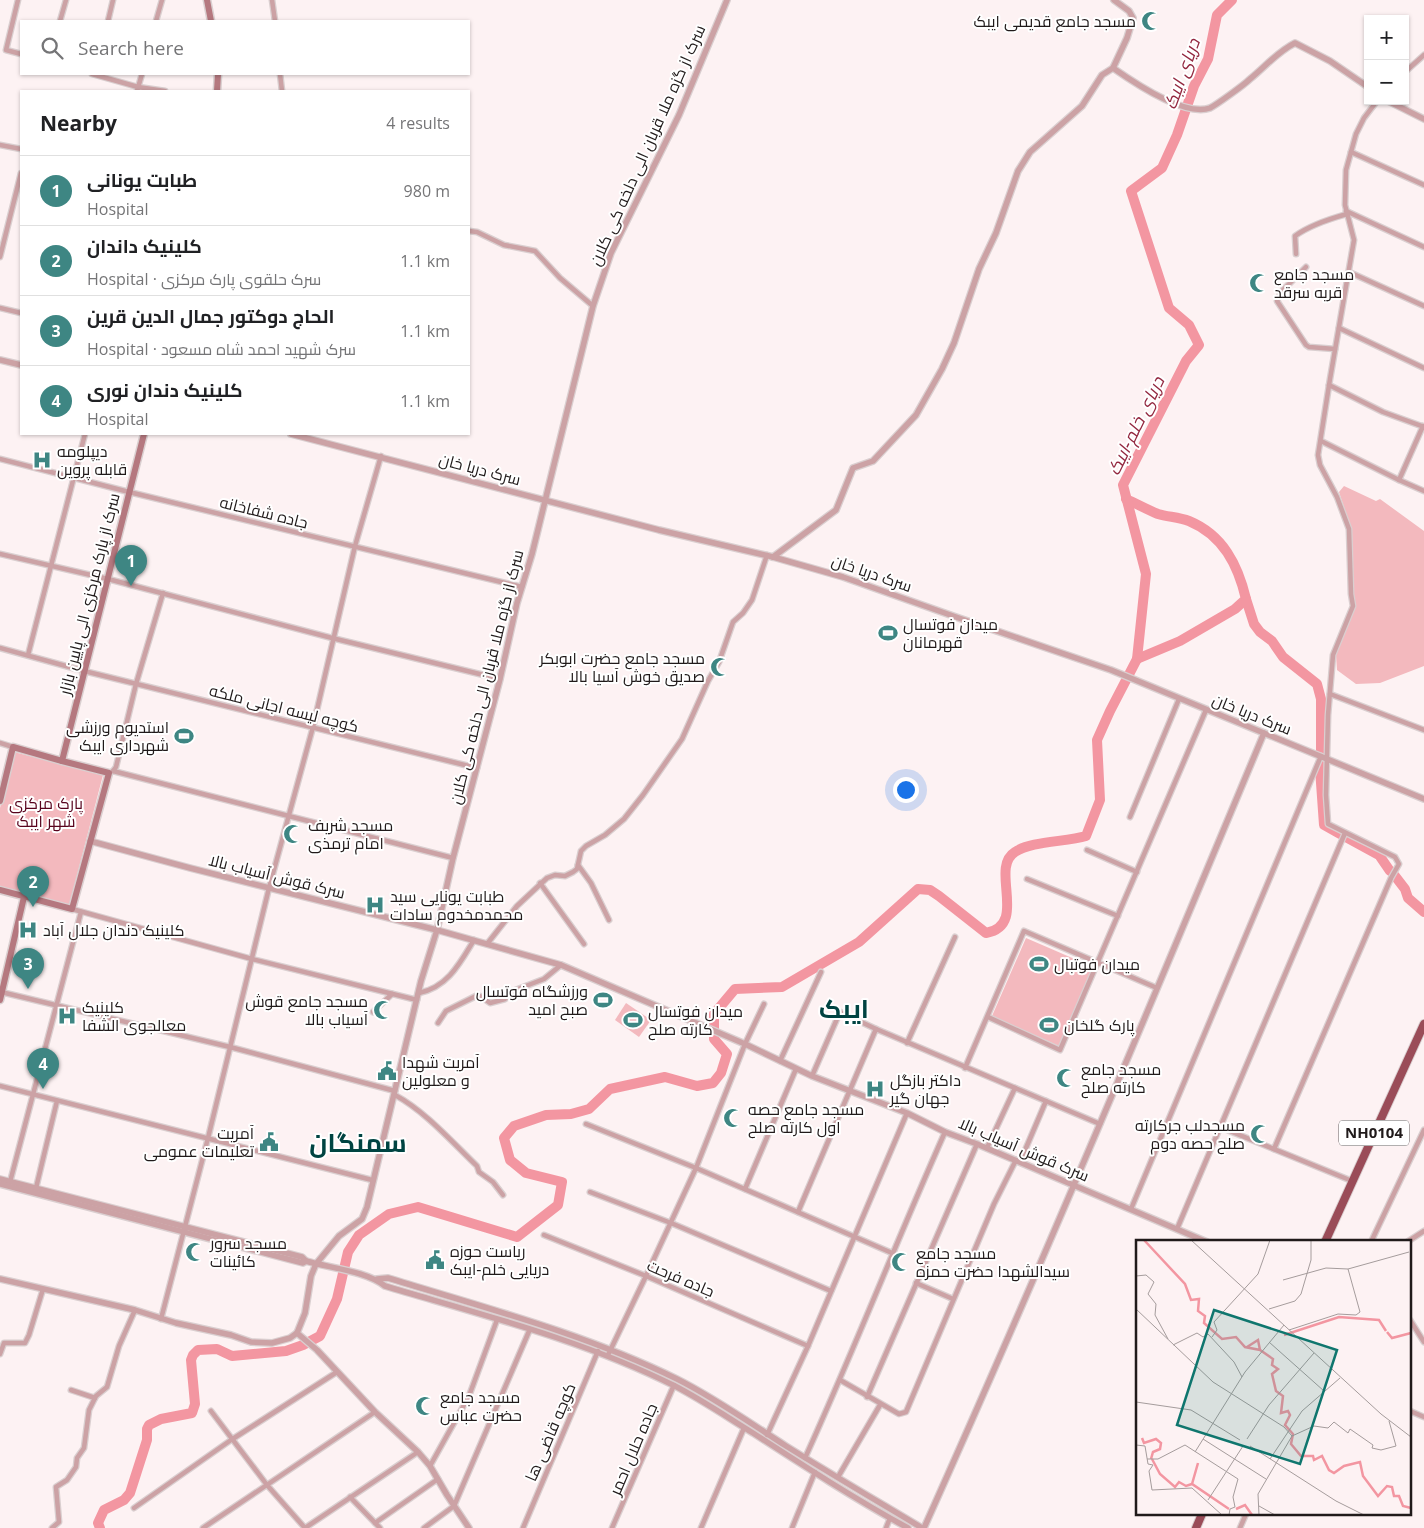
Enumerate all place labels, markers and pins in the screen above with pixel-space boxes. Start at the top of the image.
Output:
place label: مسجد جامع قدیمی ایبک [973,10,1136,33]
mosque icon: مسجد جامع قدیمی ایبک [1140,10,1162,32]
place label: مسجد جامع قریه سرقد [1274,263,1354,303]
mosque icon: مسجد جامع قریه سرقد [1248,272,1270,294]
place label: دیپلومه قابله پروین [57,440,127,481]
hospital icon: دیپلومه قابله پروین [31,449,53,471]
pin: 1 [115,545,147,586]
place label: میدان فوتسال قهرمانان [903,613,998,653]
sports icon: میدان فوتسال قهرمانان [877,622,899,644]
place label: مسجد جامع حضرت ابوبکر صدیق خوش آسیا بالا [538,647,705,687]
mosque icon: مسجد جامع حضرت ابوبکر صدیق خوش آسیا بالا [709,656,731,678]
place label: استدیوم ورزشی شهرداری ایبک [66,716,169,756]
sports icon: استدیوم ورزشی شهرداری ایبک [173,725,195,747]
place label: مسجد شریف امام ترمذی [308,814,393,855]
mosque icon: مسجد شریف امام ترمذی [282,823,304,845]
pin: 2 [17,866,49,907]
place label: طبابت یونایی سید محمدمخدوم سادات [390,885,523,926]
hospital icon: طبابت یونایی سید محمدمخدوم سادات [364,894,386,916]
hospital icon: کلینیک دندان جلال آباد [17,919,39,941]
place label: کلینیک دندان جلال آباد [43,919,184,941]
pin: 3 [12,948,44,989]
sports icon: میدان فوتبال [1028,953,1050,975]
place label: میدان فوتبال [1054,953,1140,975]
place label: ورزشگاه فوتسال صبح امید [476,980,588,1021]
sports icon: ورزشگاه فوتسال صبح امید [592,989,614,1011]
place label: مسجد جامع قوش آسیاب بالا [245,990,369,1030]
place label: کلینیک معالجوی الشفا [82,996,186,1036]
mosque icon: مسجد جامع قوش آسیاب بالا [372,999,394,1021]
place label: میدان فوتسال کارته صلح [648,1000,743,1041]
hospital icon: کلینیک معالجوی الشفا [56,1005,78,1027]
sports icon: میدان فوتسال کارته صلح [622,1009,644,1031]
sports icon: پارک گلخان [1038,1014,1060,1036]
place label: پارک گلخان [1064,1014,1135,1037]
pin: 4 [27,1048,59,1089]
place label: آمریت شهدا و معلولین [402,1051,480,1091]
place label: مسجد جامع کارته صلح [1081,1058,1161,1099]
public building icon: آمریت شهدا و معلولین [376,1060,398,1082]
mosque icon: مسجد جامع کارته صلح [1055,1067,1077,1089]
place label: داکتر بازگل جهان گیر [889,1069,961,1109]
hospital icon: داکتر بازگل جهان گیر [864,1078,886,1100]
place label: مسجد جامع حصه اول کارته صلح [748,1098,864,1139]
mosque icon: مسجد جامع حصه اول کارته صلح [722,1107,744,1129]
place label: مسجدلب جرکارته صلح حصه دوم [1135,1114,1245,1155]
place label: آمریت تعلیمات عمومی [144,1122,255,1162]
mosque icon: مسجدلب جرکارته صلح حصه دوم [1249,1123,1271,1145]
public building icon: آمریت تعلیمات عمومی [258,1131,280,1153]
place label: مسجد سرور کائینات [209,1232,287,1272]
place label: ریاست حوزه دریایی خلم-ایبک [450,1240,549,1281]
mosque icon: مسجد سرور کائینات [184,1241,206,1263]
place label: مسجد جامع سیدالشهدا حضرت حمزه [916,1242,1070,1282]
public building icon: ریاست حوزه دریایی خلم-ایبک [424,1249,446,1271]
mosque icon: مسجد جامع سیدالشهدا حضرت حمزه [890,1251,912,1273]
place label: مسجد جامع حضرت عباس [440,1386,522,1426]
mosque icon: مسجد جامع حضرت عباس [414,1395,436,1417]

